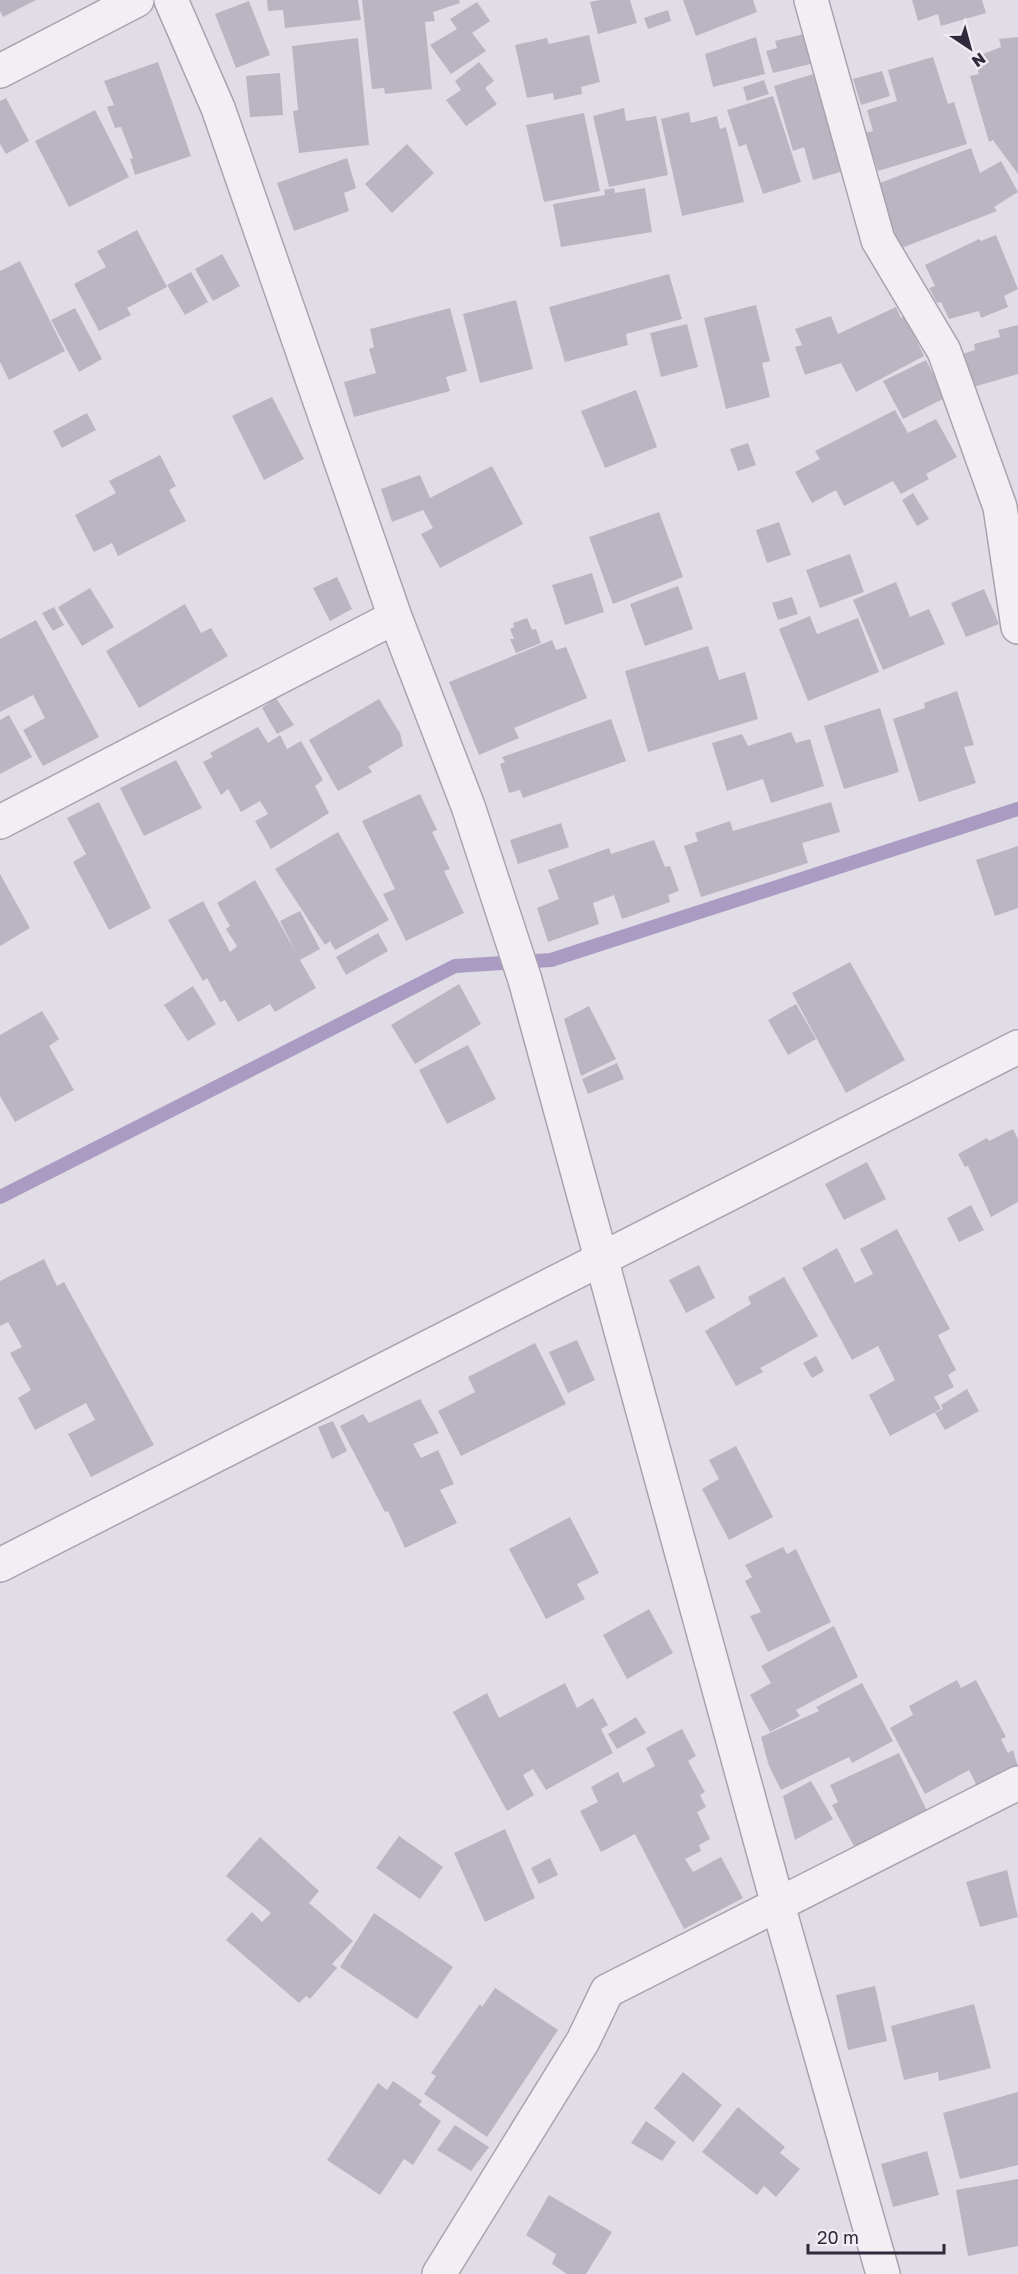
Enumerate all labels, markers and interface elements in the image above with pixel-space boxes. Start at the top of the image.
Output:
north arrow [940,18,1000,78]
text: N [968,48,990,72]
scale bar [808,2217,944,2255]
text: 20 m [817,2226,859,2248]

